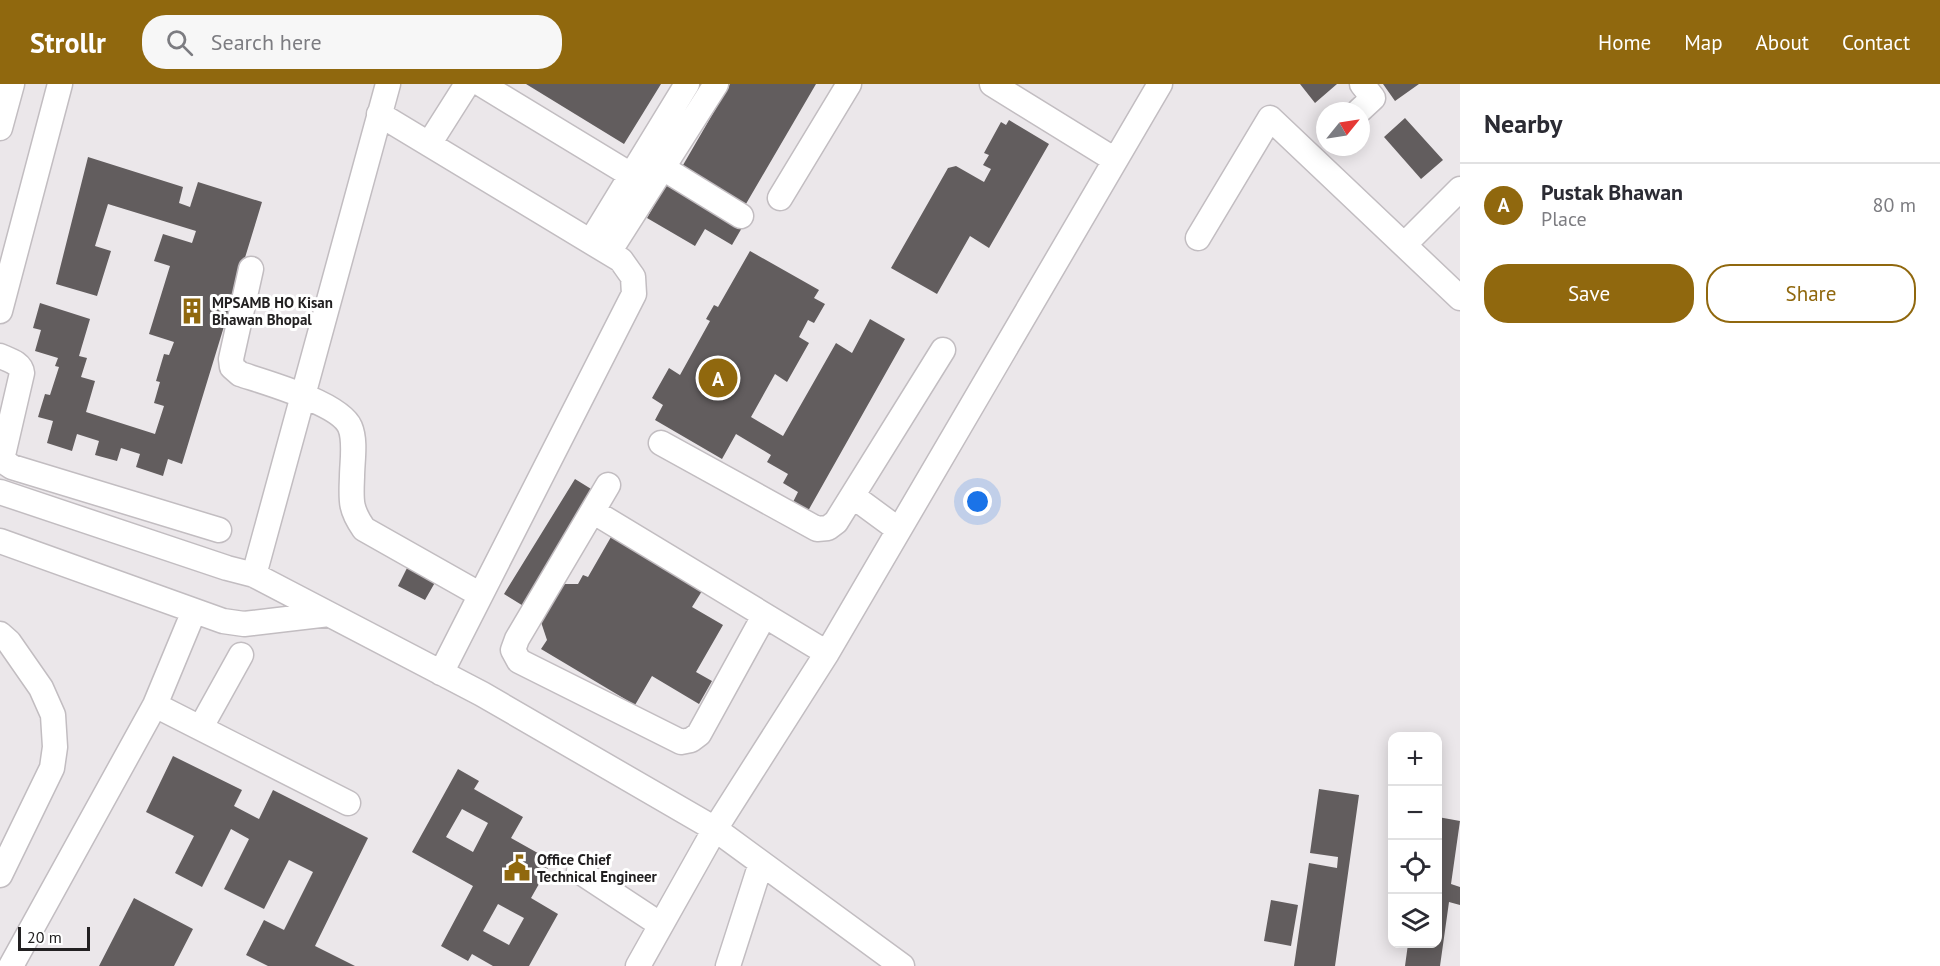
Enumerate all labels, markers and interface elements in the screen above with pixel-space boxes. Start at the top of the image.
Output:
search box [142,15,562,69]
text: Strollr [30,24,106,61]
icon: search [163,26,196,59]
text: Search here [211,28,322,56]
text: Home [1598,29,1651,56]
text: Map [1684,29,1723,56]
text: About [1756,29,1809,56]
text: Contact [1842,29,1910,56]
north arrow [1316,102,1370,156]
text: Nearby [1484,107,1562,140]
text: Pustak Bhawan [1541,178,1683,206]
text: A [1497,192,1510,218]
text: 80 m [1873,192,1916,218]
text: Place [1541,206,1587,232]
button: Save [1484,264,1694,323]
button: Share [1706,264,1916,323]
place label: MPSAMB HO Kisan Bhawan Bhopal [212,293,333,329]
building icon: MPSAMB HO Kisan Bhawan Bhopal [177,296,207,326]
pin: A [698,356,738,400]
your location [963,487,992,516]
map controls [1388,732,1442,948]
button: + [1388,732,1442,786]
button: − [1388,786,1442,840]
button: locate [1388,840,1442,894]
place label: Office Chief Technical Engineer [537,850,658,886]
public building icon: Office Chief Technical Engineer [502,853,532,883]
button: layers [1388,894,1442,948]
scale bar [18,924,90,952]
text: 20 m [27,927,62,947]

